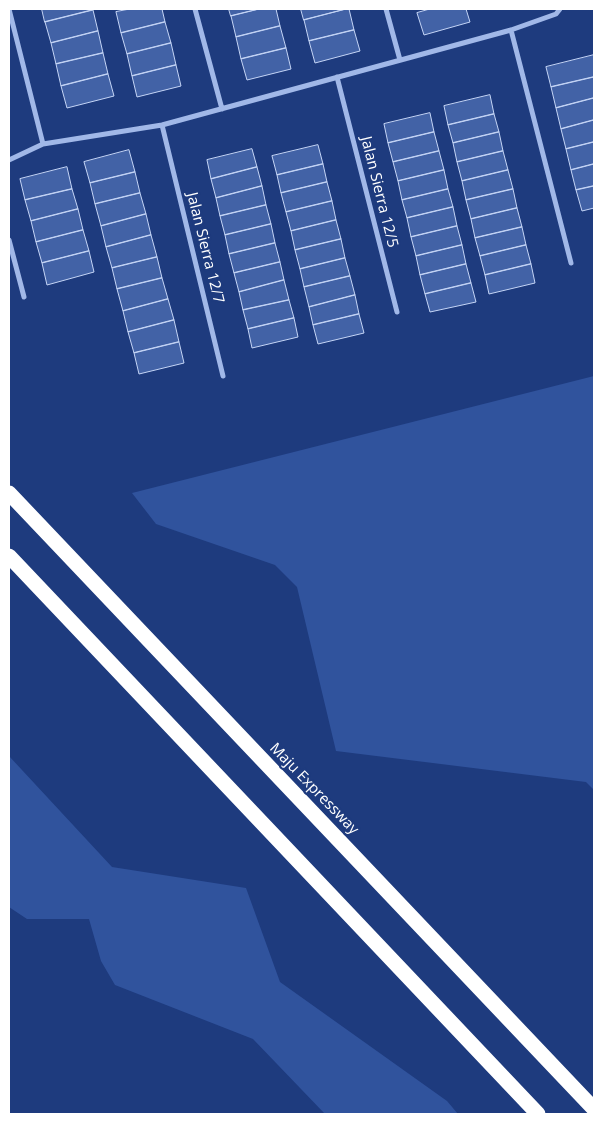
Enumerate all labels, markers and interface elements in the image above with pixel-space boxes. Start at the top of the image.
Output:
street label: Jalan Sierra 12/5 [357,135,401,249]
street label: Jalan Sierra 12/7 [183,191,227,305]
street label: Maju Expressway [266,739,362,839]

